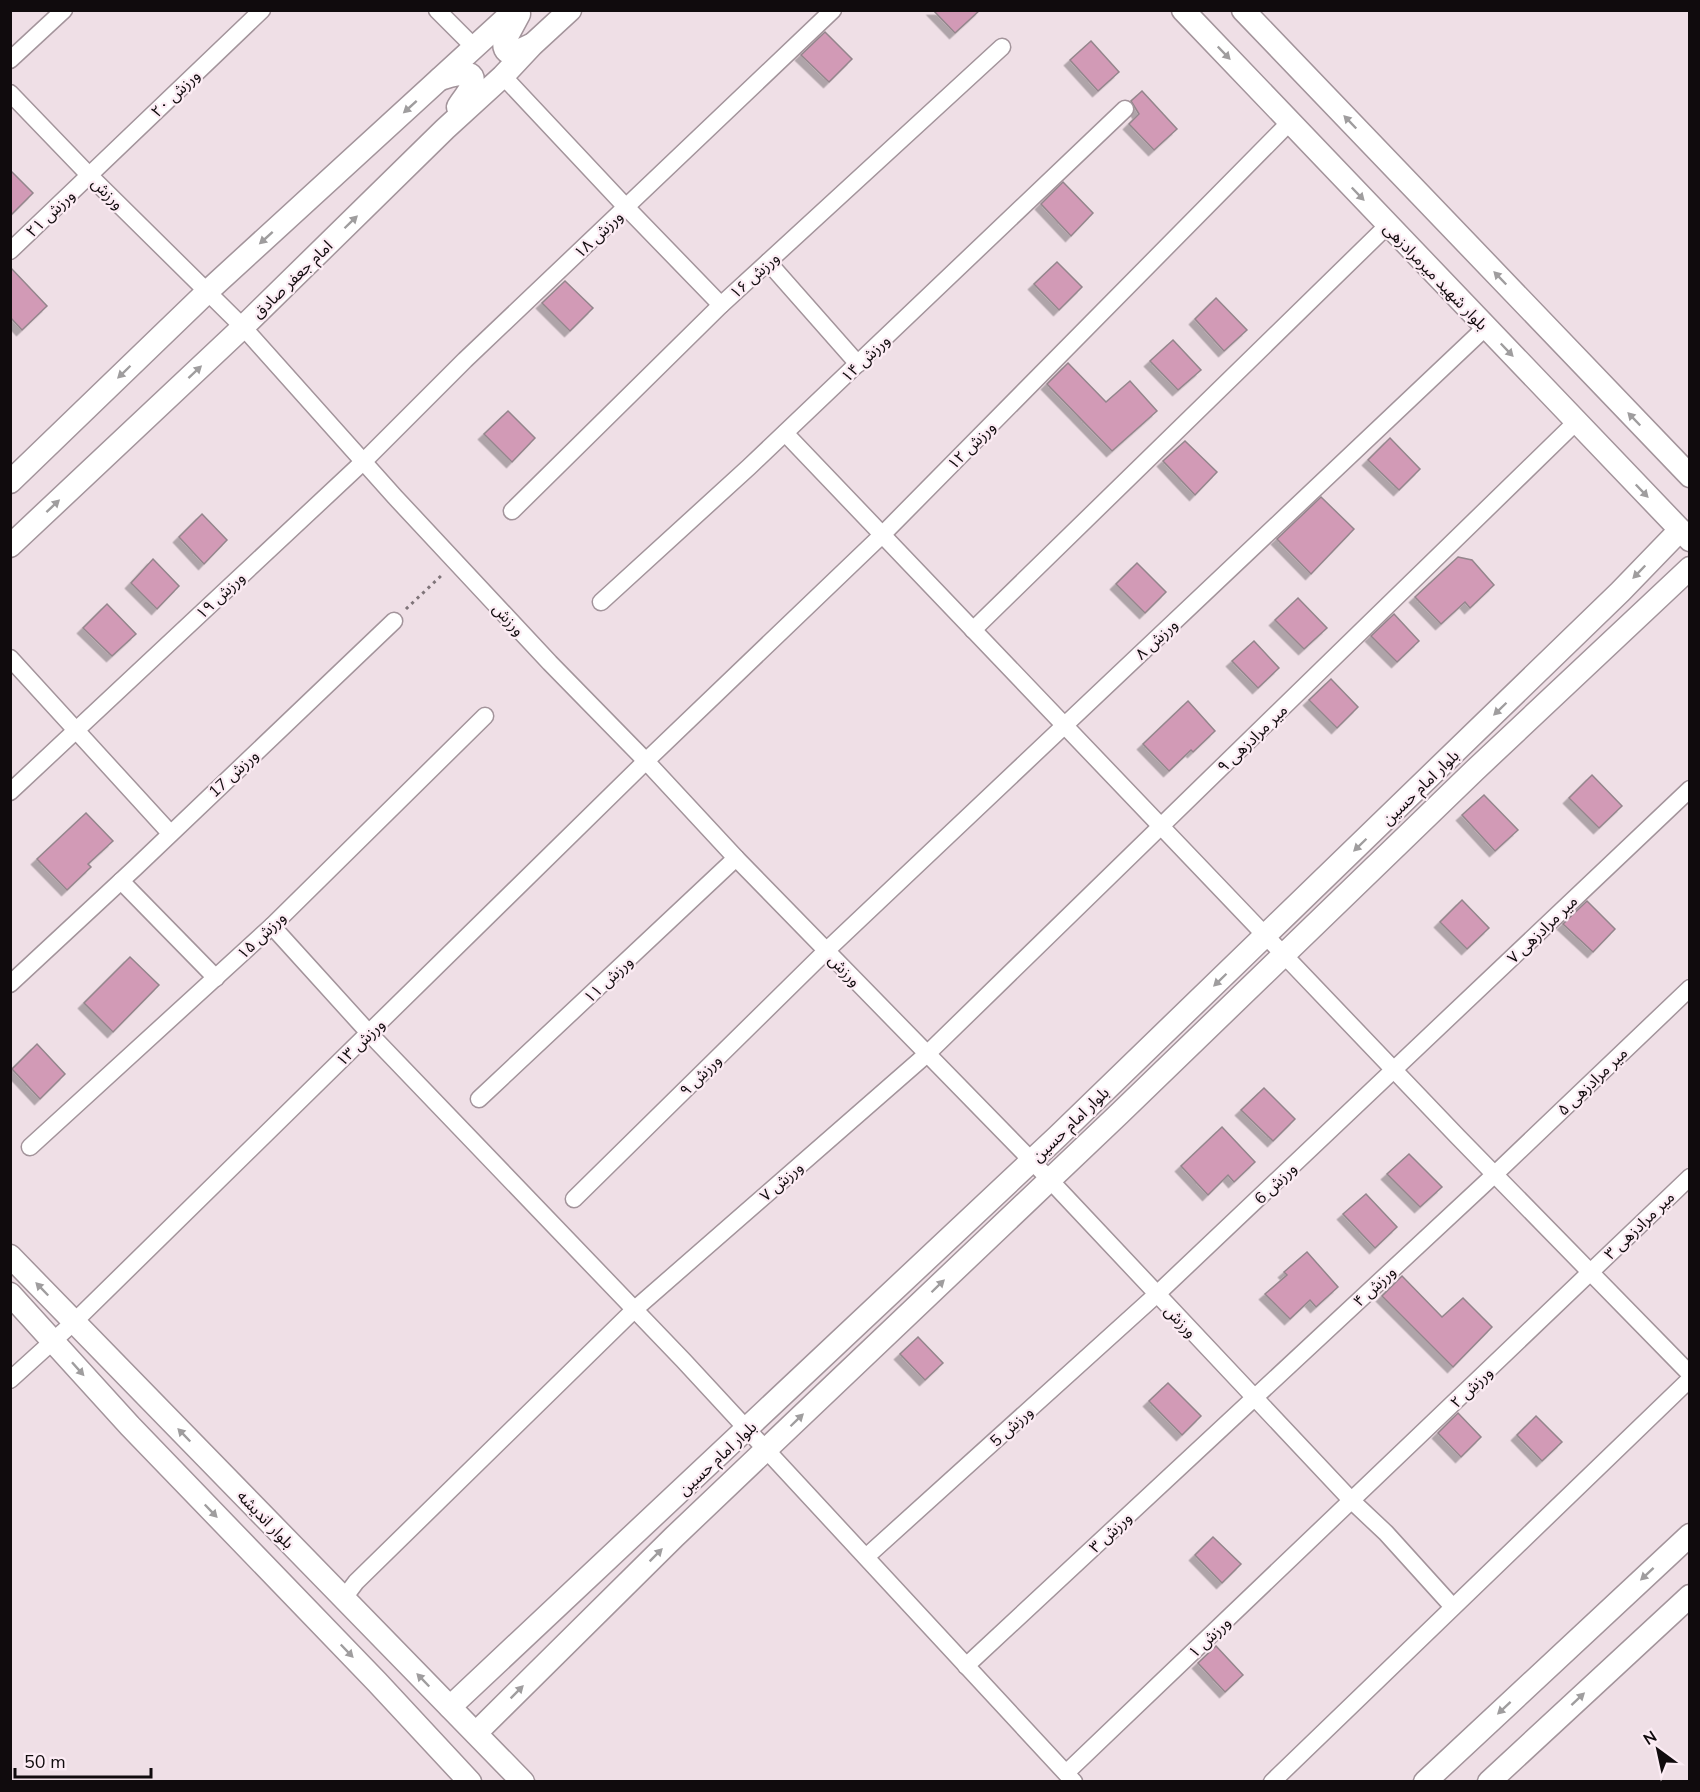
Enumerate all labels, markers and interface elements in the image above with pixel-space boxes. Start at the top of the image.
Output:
one-way arrow [1216,45,1230,59]
street label: ورزش ۲۰ [146,65,205,123]
one-way arrow [402,100,417,114]
one-way arrow [1343,114,1357,129]
street label: ورزش [86,173,128,215]
street label: ورزش ۲۱ [21,185,80,243]
one-way arrow [1351,186,1365,200]
street label: ورزش ۱۸ [569,206,628,264]
one-way arrow [343,215,358,229]
street label: بلوار شهید میرمرادزهی [1378,218,1492,335]
one-way arrow [258,231,273,245]
street label: امام جعفر صادق [248,236,338,324]
street label: ورزش ۱۶ [725,247,784,304]
one-way arrow [1493,271,1507,285]
street label: ورزش ۱۴ [836,330,895,388]
one-way arrow [1500,343,1514,357]
one-way arrow [117,365,132,378]
one-way arrow [188,365,203,379]
one-way arrow [1628,412,1642,426]
street label: ورزش ۱۲ [943,417,1001,475]
one-way arrow [1635,484,1649,498]
one-way arrow [46,499,60,513]
one-way arrow [1632,565,1646,580]
street label: ورزش ۱۹ [191,567,250,624]
street label: ورزش [487,598,529,641]
street label: ورزش ۸ [1131,614,1183,665]
street label: میر مرادزهی ۹ [1213,700,1293,778]
one-way arrow [1493,702,1508,715]
street label: ورزش 17 [204,745,264,803]
street label: بلوار امام حسین [1377,745,1465,831]
one-way arrow [1353,837,1367,851]
street label: میر مرادزهی ۷ [1503,891,1583,969]
street label: ورزش ۱۵ [232,907,291,965]
street label: ورزش [823,949,865,992]
street label: ورزش ۱۱ [579,951,638,1008]
one-way arrow [1212,973,1227,987]
street label: ورزش ۱۳ [331,1014,390,1072]
street label: میر مرادزهی ۵ [1553,1043,1633,1121]
street label: ورزش ۹ [675,1050,727,1102]
street label: بلوار امام حسین [1027,1082,1115,1168]
street label: ورزش ۷ [755,1157,808,1207]
street label: ورزش 6 [1250,1158,1302,1210]
street label: میر مرادزهی ۳ [1600,1187,1680,1265]
street label: ورزش ۴ [1349,1261,1401,1312]
one-way arrow [931,1279,946,1293]
one-way arrow [36,1282,50,1296]
street label: ورزش [1159,1300,1201,1343]
one-way arrow [71,1361,85,1376]
street label: ورزش ۲ [1446,1362,1498,1413]
street label: ورزش 5 [985,1401,1038,1452]
one-way arrow [790,1414,804,1428]
street label: بلوار امام حسین [674,1417,762,1502]
one-way arrow [178,1428,192,1442]
street label: بلوار اندیشه [232,1486,299,1554]
one-way arrow [204,1503,218,1517]
street label: ورزش ۳ [1085,1507,1137,1558]
one-way arrow [649,1548,664,1562]
one-way arrow [1639,1567,1654,1581]
street label: ورزش ۱ [1184,1612,1236,1663]
one-way arrow [340,1643,354,1658]
one-way arrow [417,1673,431,1687]
one-way arrow [510,1685,525,1699]
one-way arrow [1571,1692,1586,1706]
one-way arrow [1498,1700,1512,1714]
north arrow [1628,1720,1688,1780]
text: N [1639,1726,1661,1751]
scale bar [15,1741,152,1779]
text: 50 m [24,1750,66,1774]

